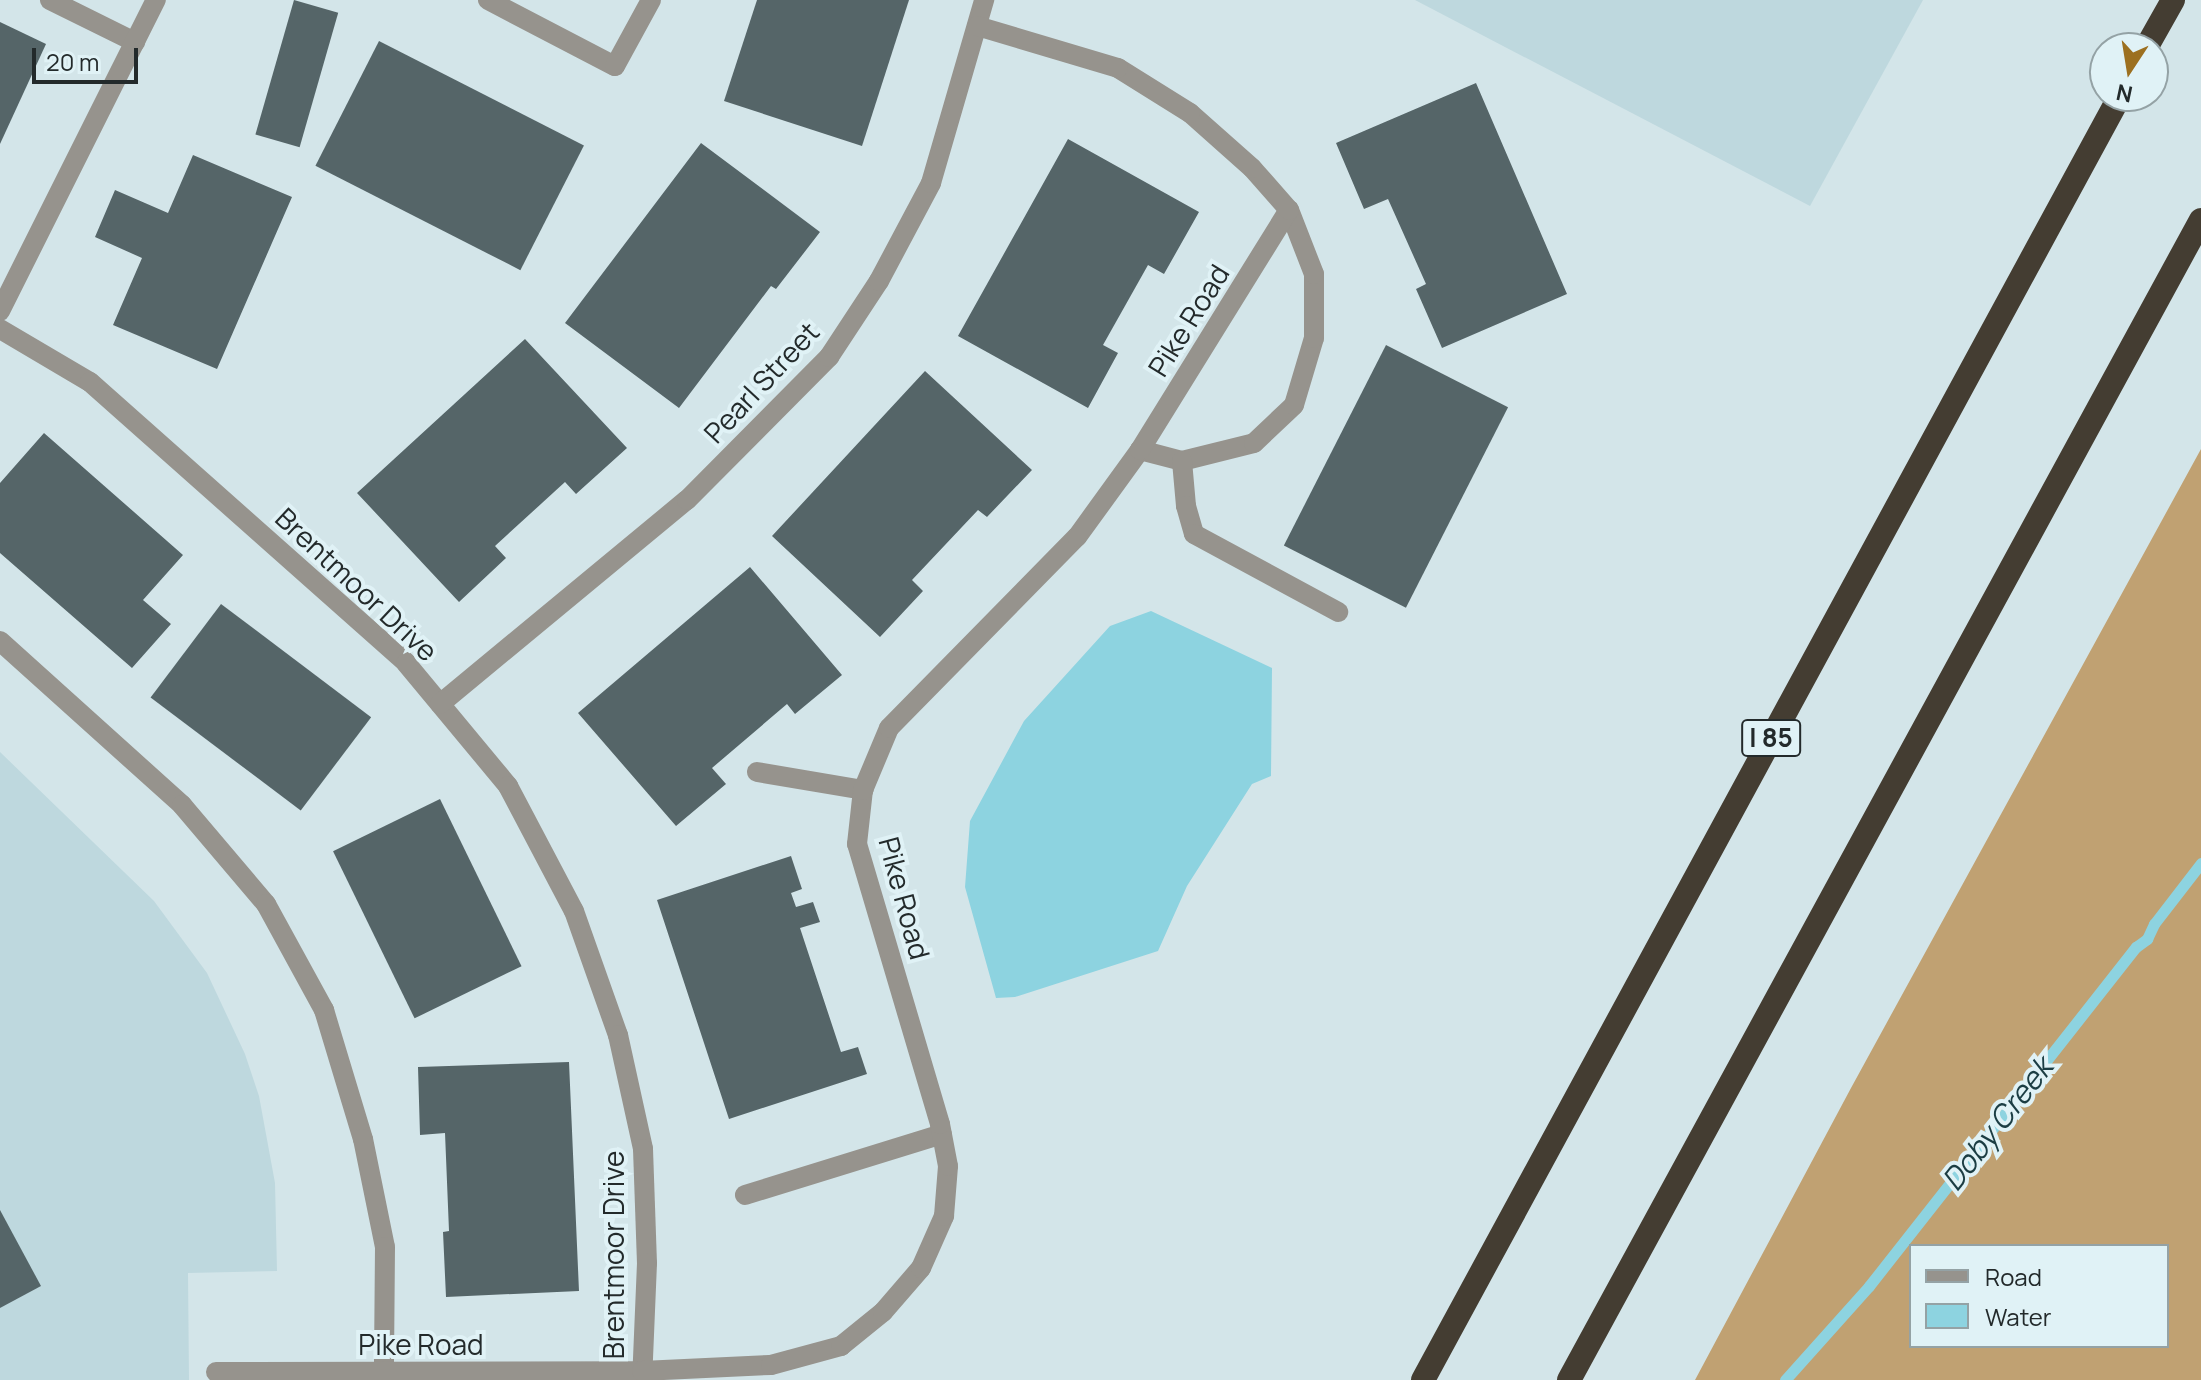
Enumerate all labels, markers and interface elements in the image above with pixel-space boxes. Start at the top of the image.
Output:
scale bar [36,32,142,82]
north arrow [2089,32,2169,112]
text: 20 m [46,45,99,78]
text: N [2114,77,2135,110]
street label: Pike Road [1141,258,1235,382]
street label: Pearl Street [697,315,825,449]
street label: Brentmoor Drive [269,501,445,667]
road number: I 85 [1741,716,1801,760]
street label: Pike Road [873,833,937,963]
water label: Doby Creek [1934,1050,2060,1198]
street label: Brentmoor Drive [596,1151,630,1359]
legend [1909,1244,2169,1348]
text: Road [1985,1260,2042,1293]
text: Water [1985,1300,2052,1333]
street label: Pike Road [358,1327,484,1361]

